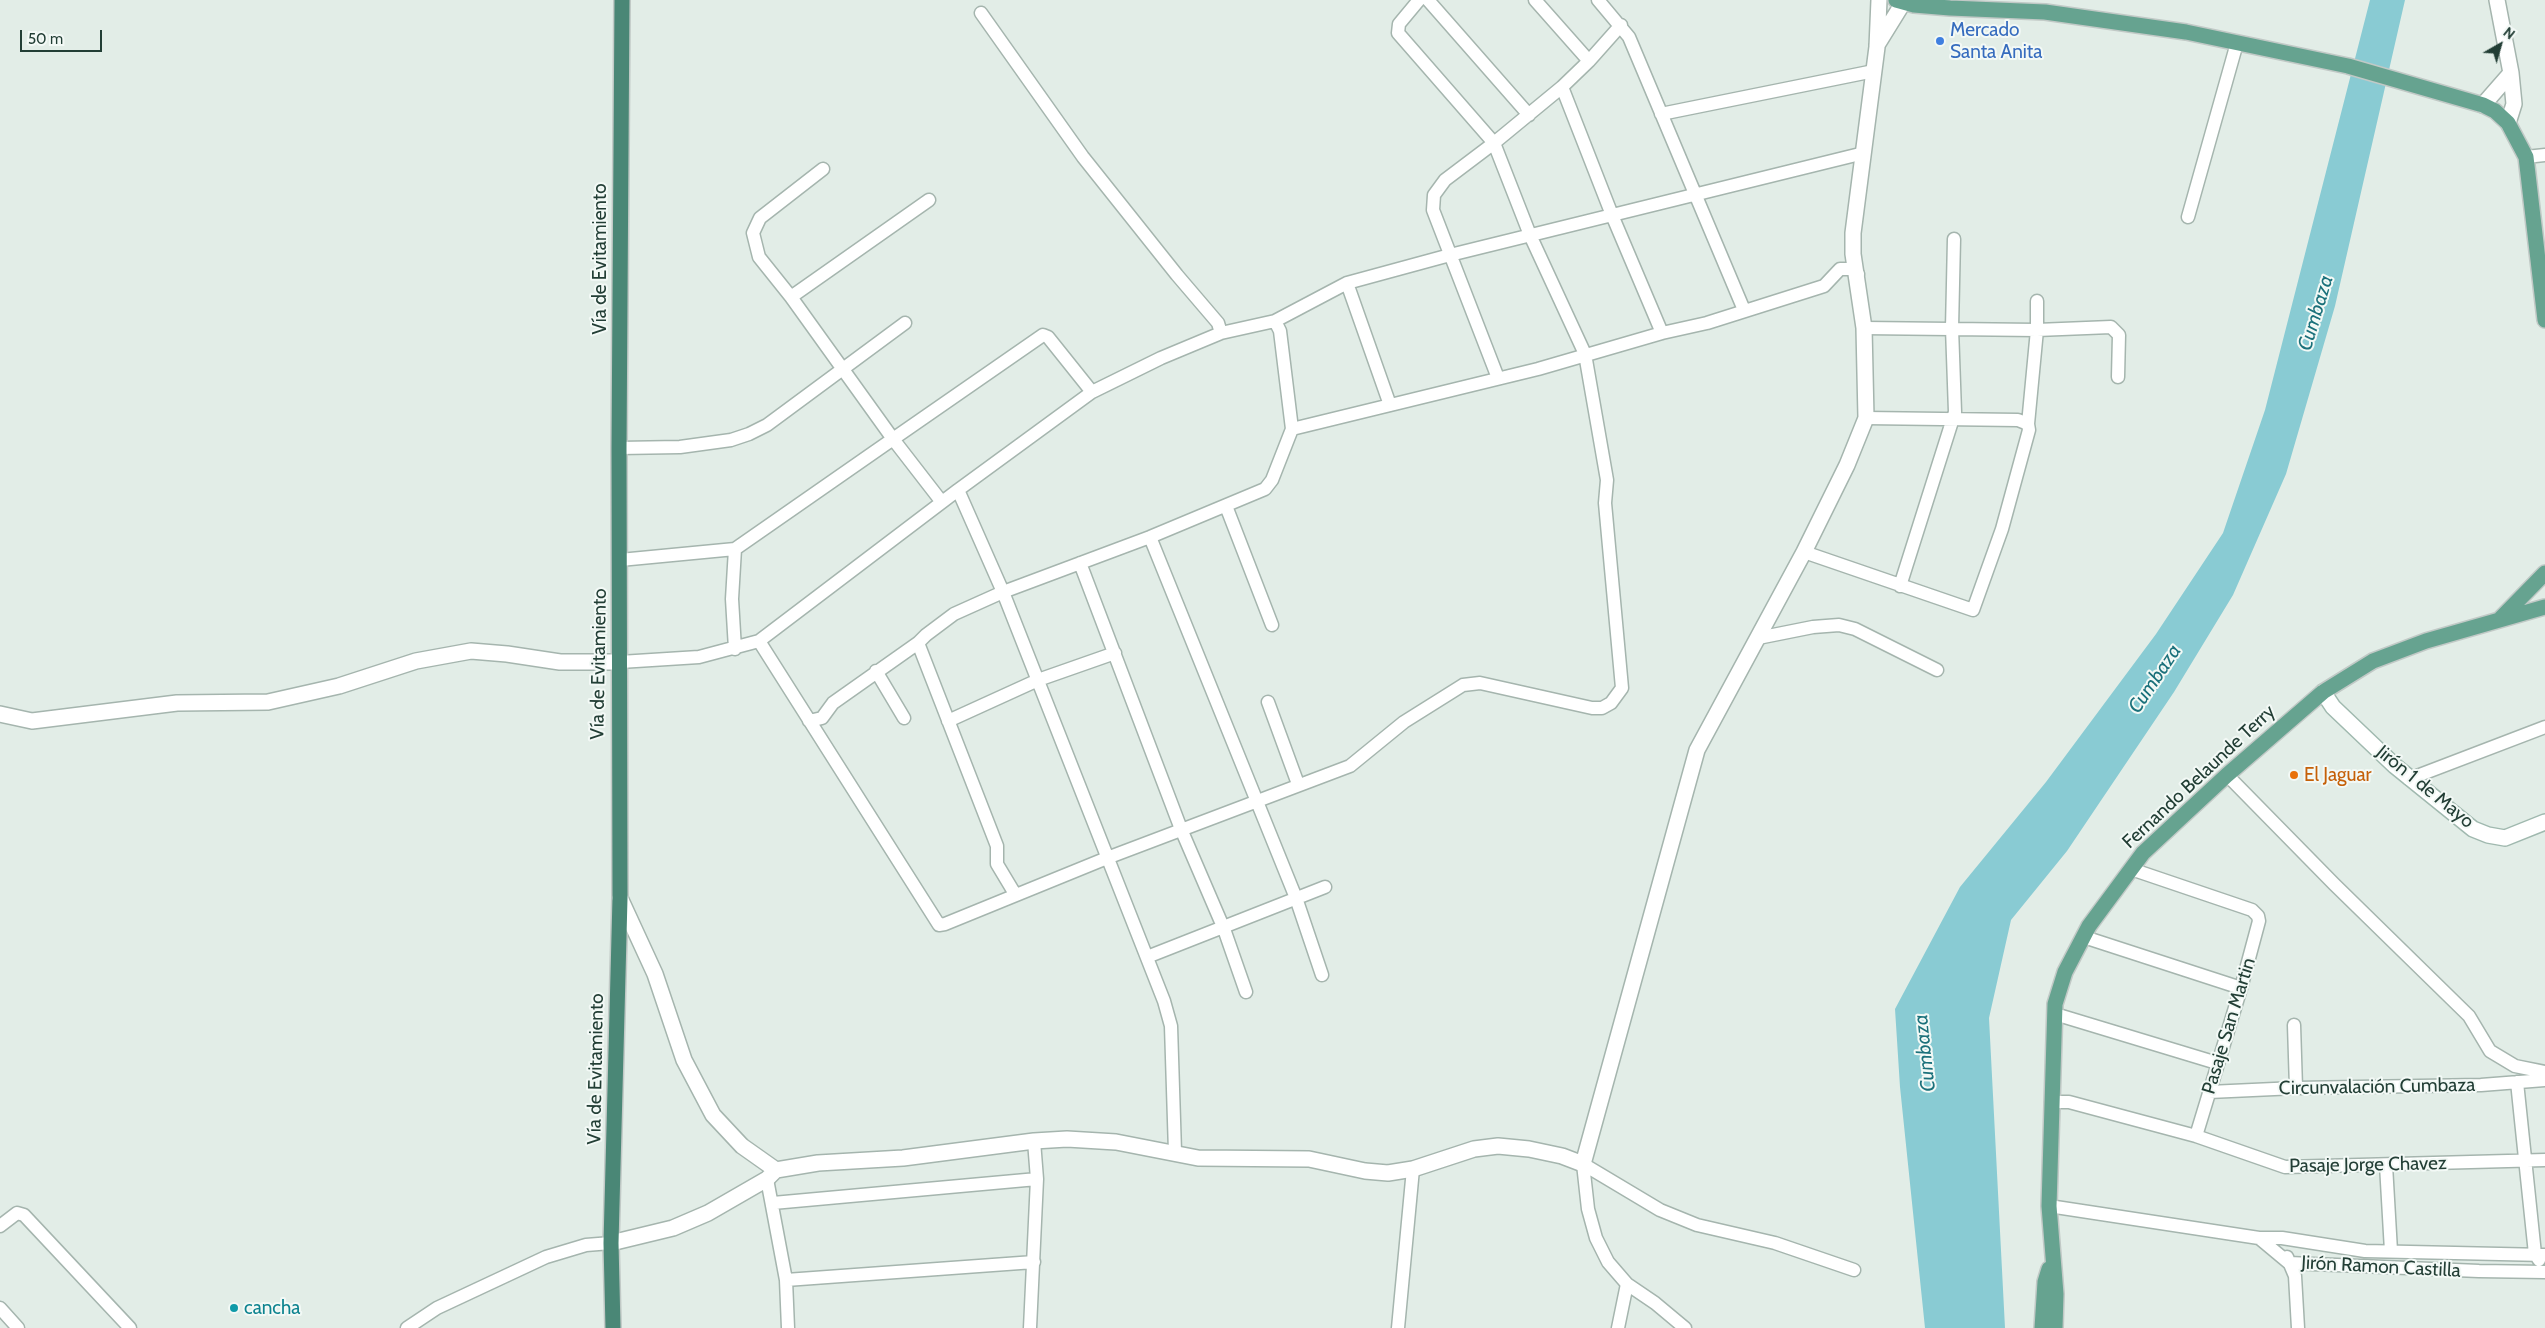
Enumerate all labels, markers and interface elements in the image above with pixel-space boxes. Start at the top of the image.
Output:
place label: Mercado Santa Anita [1950,19,2042,63]
scale bar [22,20,105,52]
north arrow [2475,20,2525,70]
text: N [2500,23,2519,43]
text: 50 m [28,30,63,48]
marker: Mercado Santa Anita [1934,35,1946,47]
street label: Vía de Evitamiento [589,183,611,335]
water label: Cumbaza [2293,272,2339,354]
street label: Vía de Evitamiento [586,588,612,740]
water label: Cumbaza [2123,640,2187,718]
street label: Fernando Belaunde Terry [2118,700,2280,854]
street label: Jirón 1 de Mayo [2372,741,2478,833]
place label: El Jaguar [2304,764,2372,786]
marker: El Jaguar [2288,769,2300,781]
street label: Pasaje San Martin [2197,955,2261,1097]
street label: Vía de Evitamiento [583,993,609,1145]
water label: Cumbaza [1909,1013,1941,1093]
street label: Circunvalación Cumbaza [2278,1074,2476,1100]
street label: Pasaje Jorge Chavez [2289,1152,2447,1178]
street label: Jirón Ramon Castilla [2301,1251,2461,1283]
place label: cancha [244,1297,300,1319]
marker: cancha [228,1302,240,1314]

